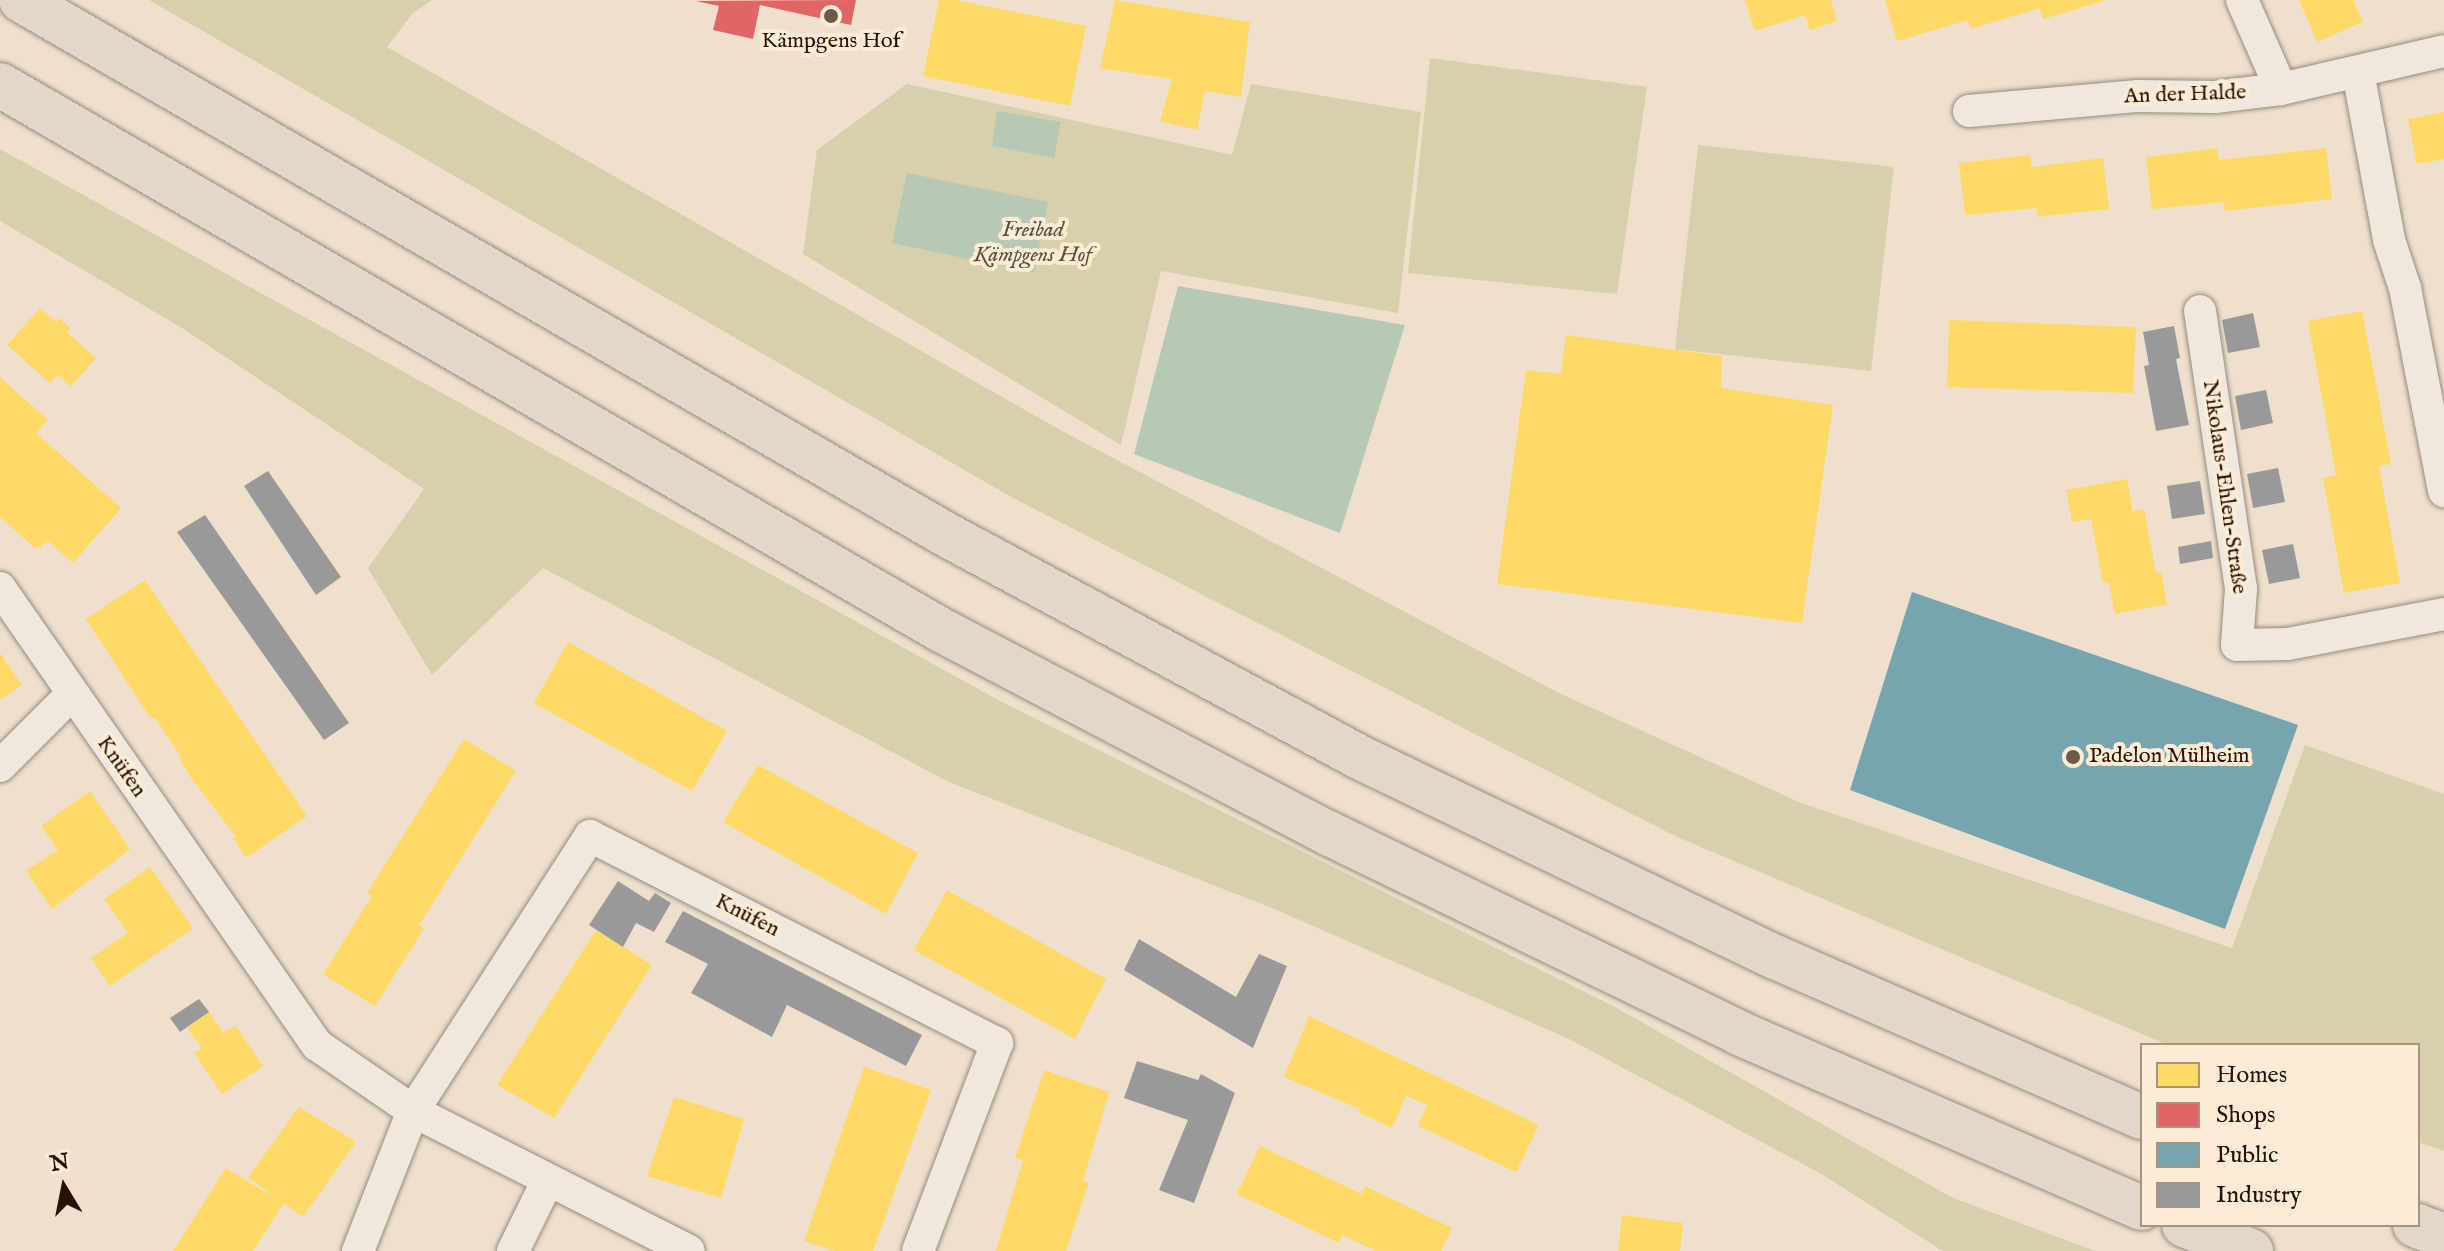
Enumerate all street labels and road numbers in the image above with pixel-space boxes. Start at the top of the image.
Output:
street label: An der Halde [2123,80,2247,110]
street label: Nikolaus-Ehlen-Straße [2196,378,2252,596]
street label: Knüfen [91,731,151,803]
street label: Knüfen [710,889,784,943]

